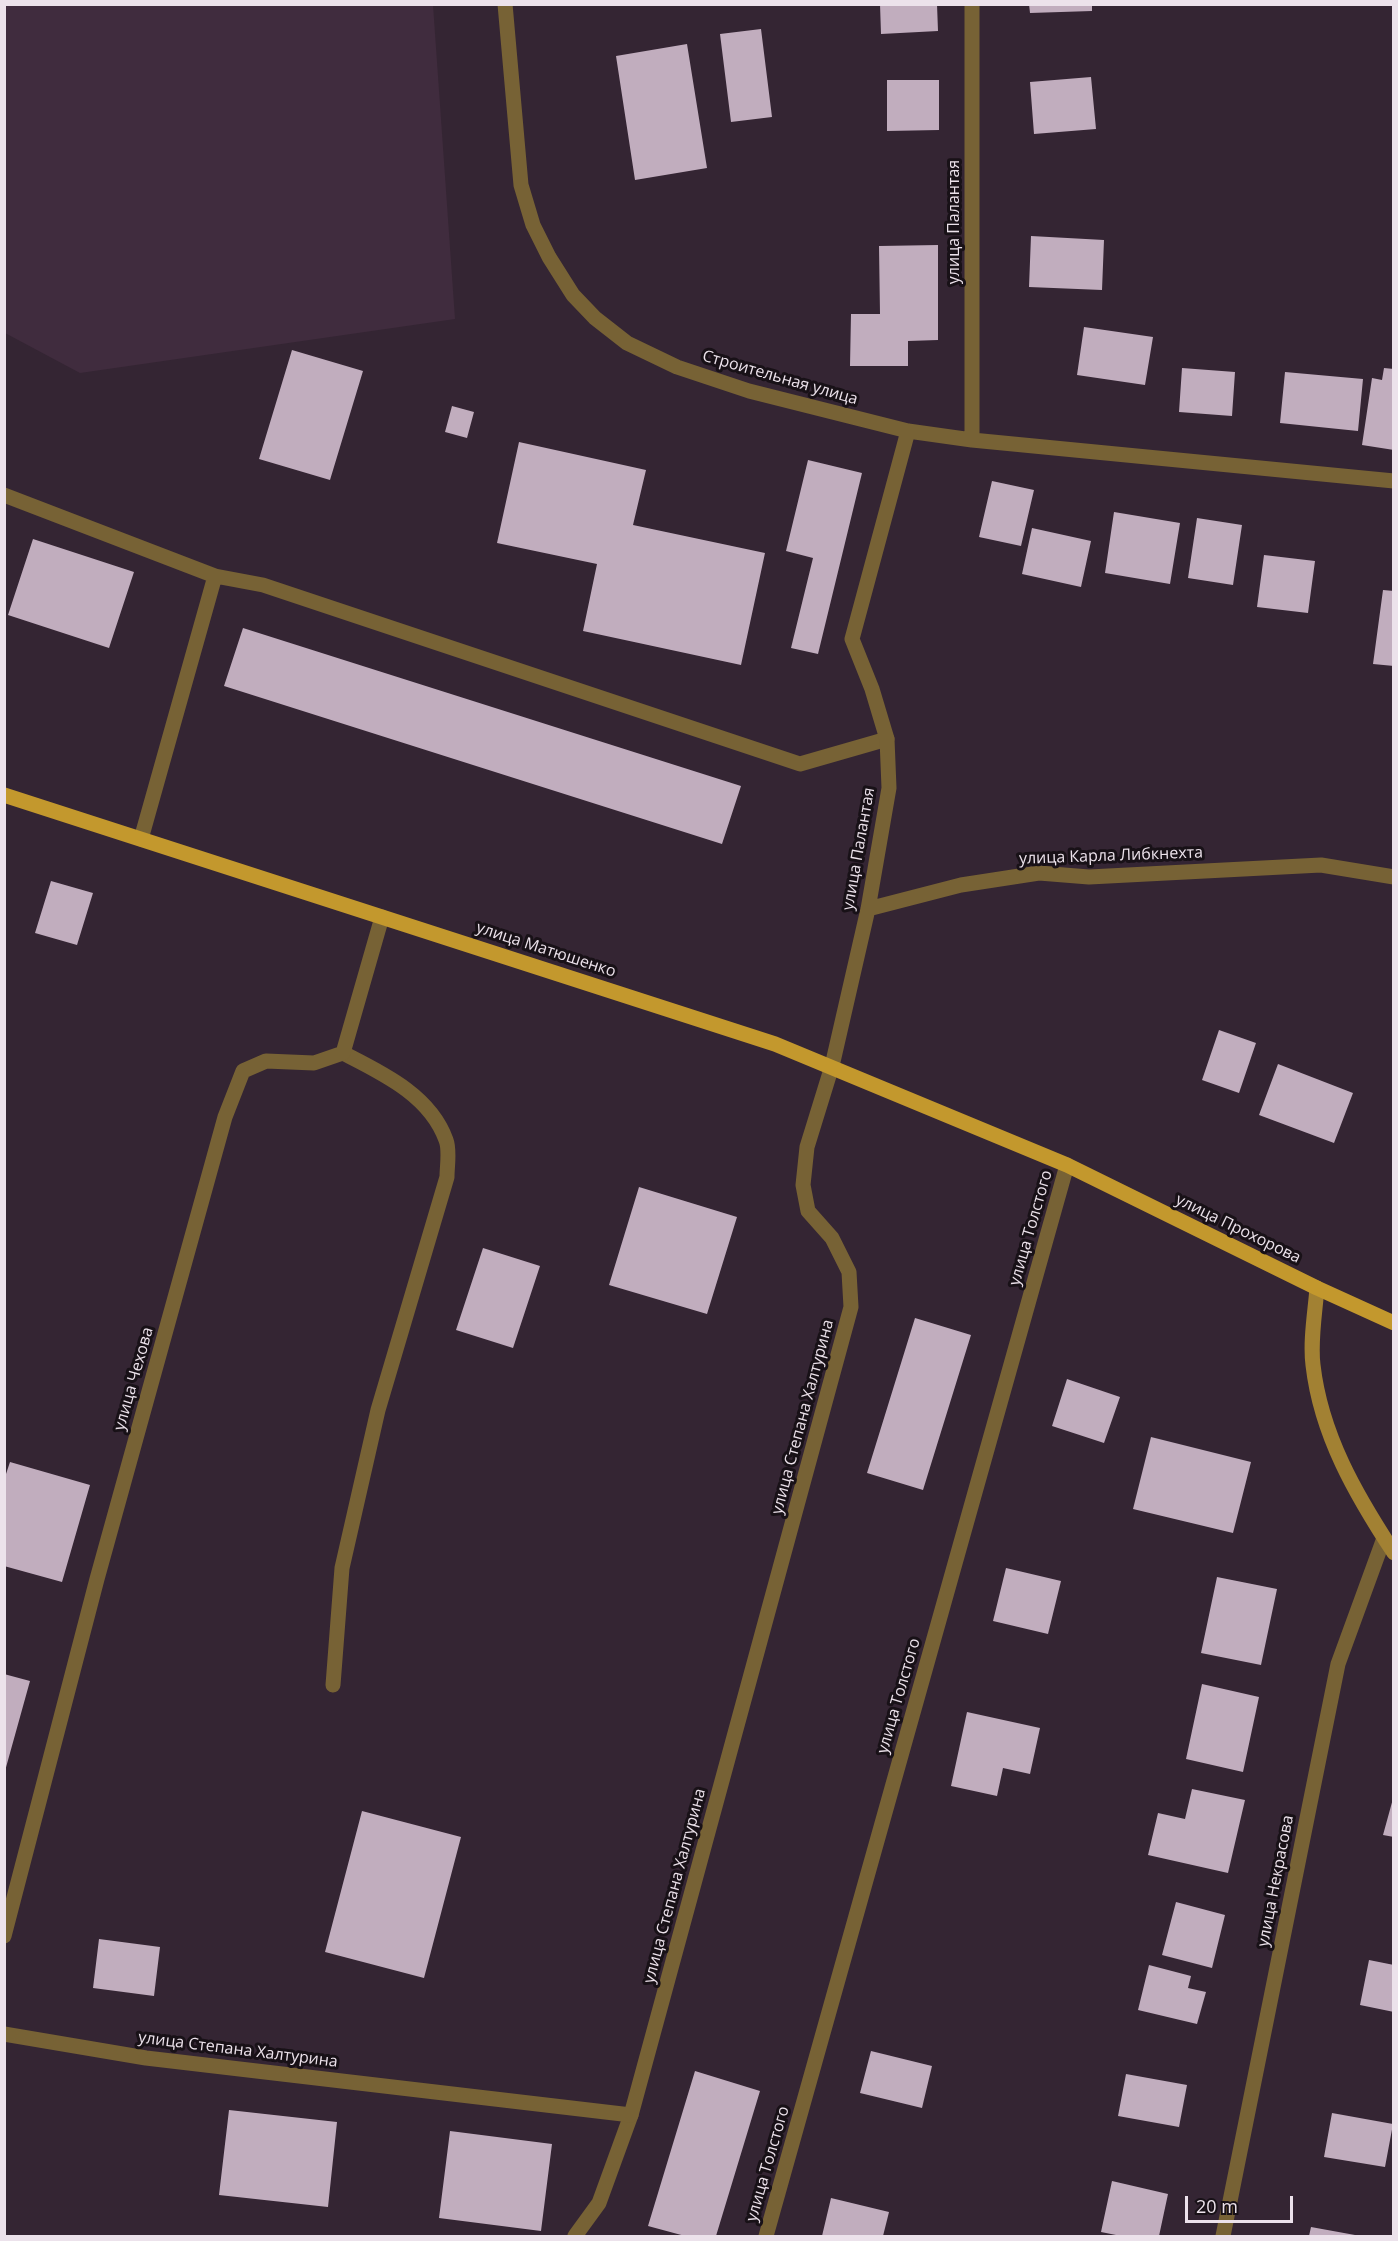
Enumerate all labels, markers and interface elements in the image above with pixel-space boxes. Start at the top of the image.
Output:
street label: улица Палантая [944,160,964,284]
street label: Строительная улица [700,347,860,409]
street label: улица Палантая [839,786,879,912]
street label: улица Карла Либкнехта [1019,843,1203,869]
street label: улица Матюшенко [474,918,618,982]
street label: улица Толстого [1005,1168,1057,1288]
street label: улица Прохорова [1172,1190,1304,1268]
street label: улица Степана Халтурина [768,1318,838,1516]
street label: улица Чехова [110,1325,158,1433]
street label: улица Толстого [873,1636,925,1756]
street label: улица Степана Халтурина [640,1787,710,1985]
street label: улица Некрасова [1254,1814,1298,1948]
street label: улица Степана Халтурина [137,2028,339,2072]
street label: улица Толстого [742,2104,794,2224]
scale bar [1188,2184,1296,2222]
text: 20 m [1196,2194,1238,2218]

